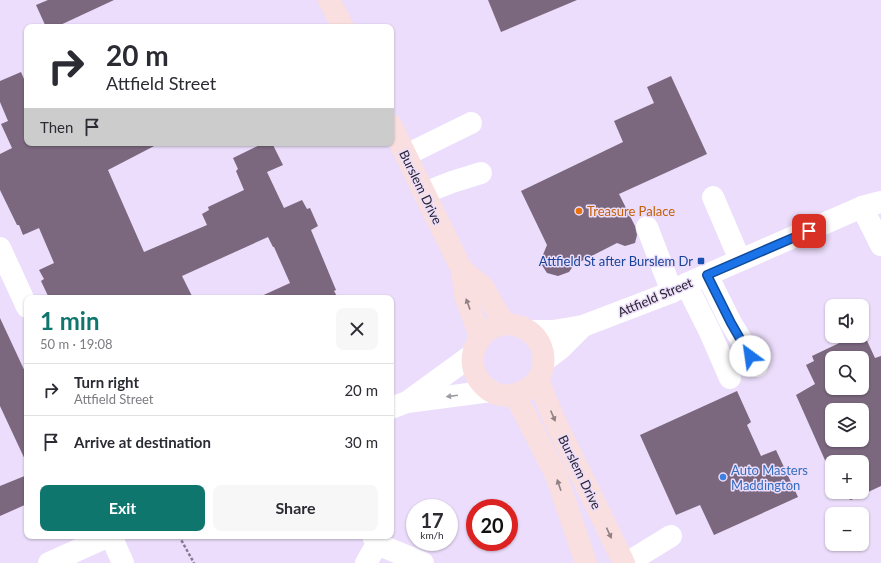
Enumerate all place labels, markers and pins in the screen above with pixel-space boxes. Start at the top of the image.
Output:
place label: Treasure Palace [587,203,675,219]
marker: Treasure Palace [574,206,584,216]
pin [792,214,826,248]
place label: Attfield St after Burslem Dr [539,253,693,269]
marker: Attfield St after Burslem Dr [696,256,706,266]
place label: Auto Masters Maddington [731,462,808,493]
marker: Auto Masters Maddington [718,472,728,482]

